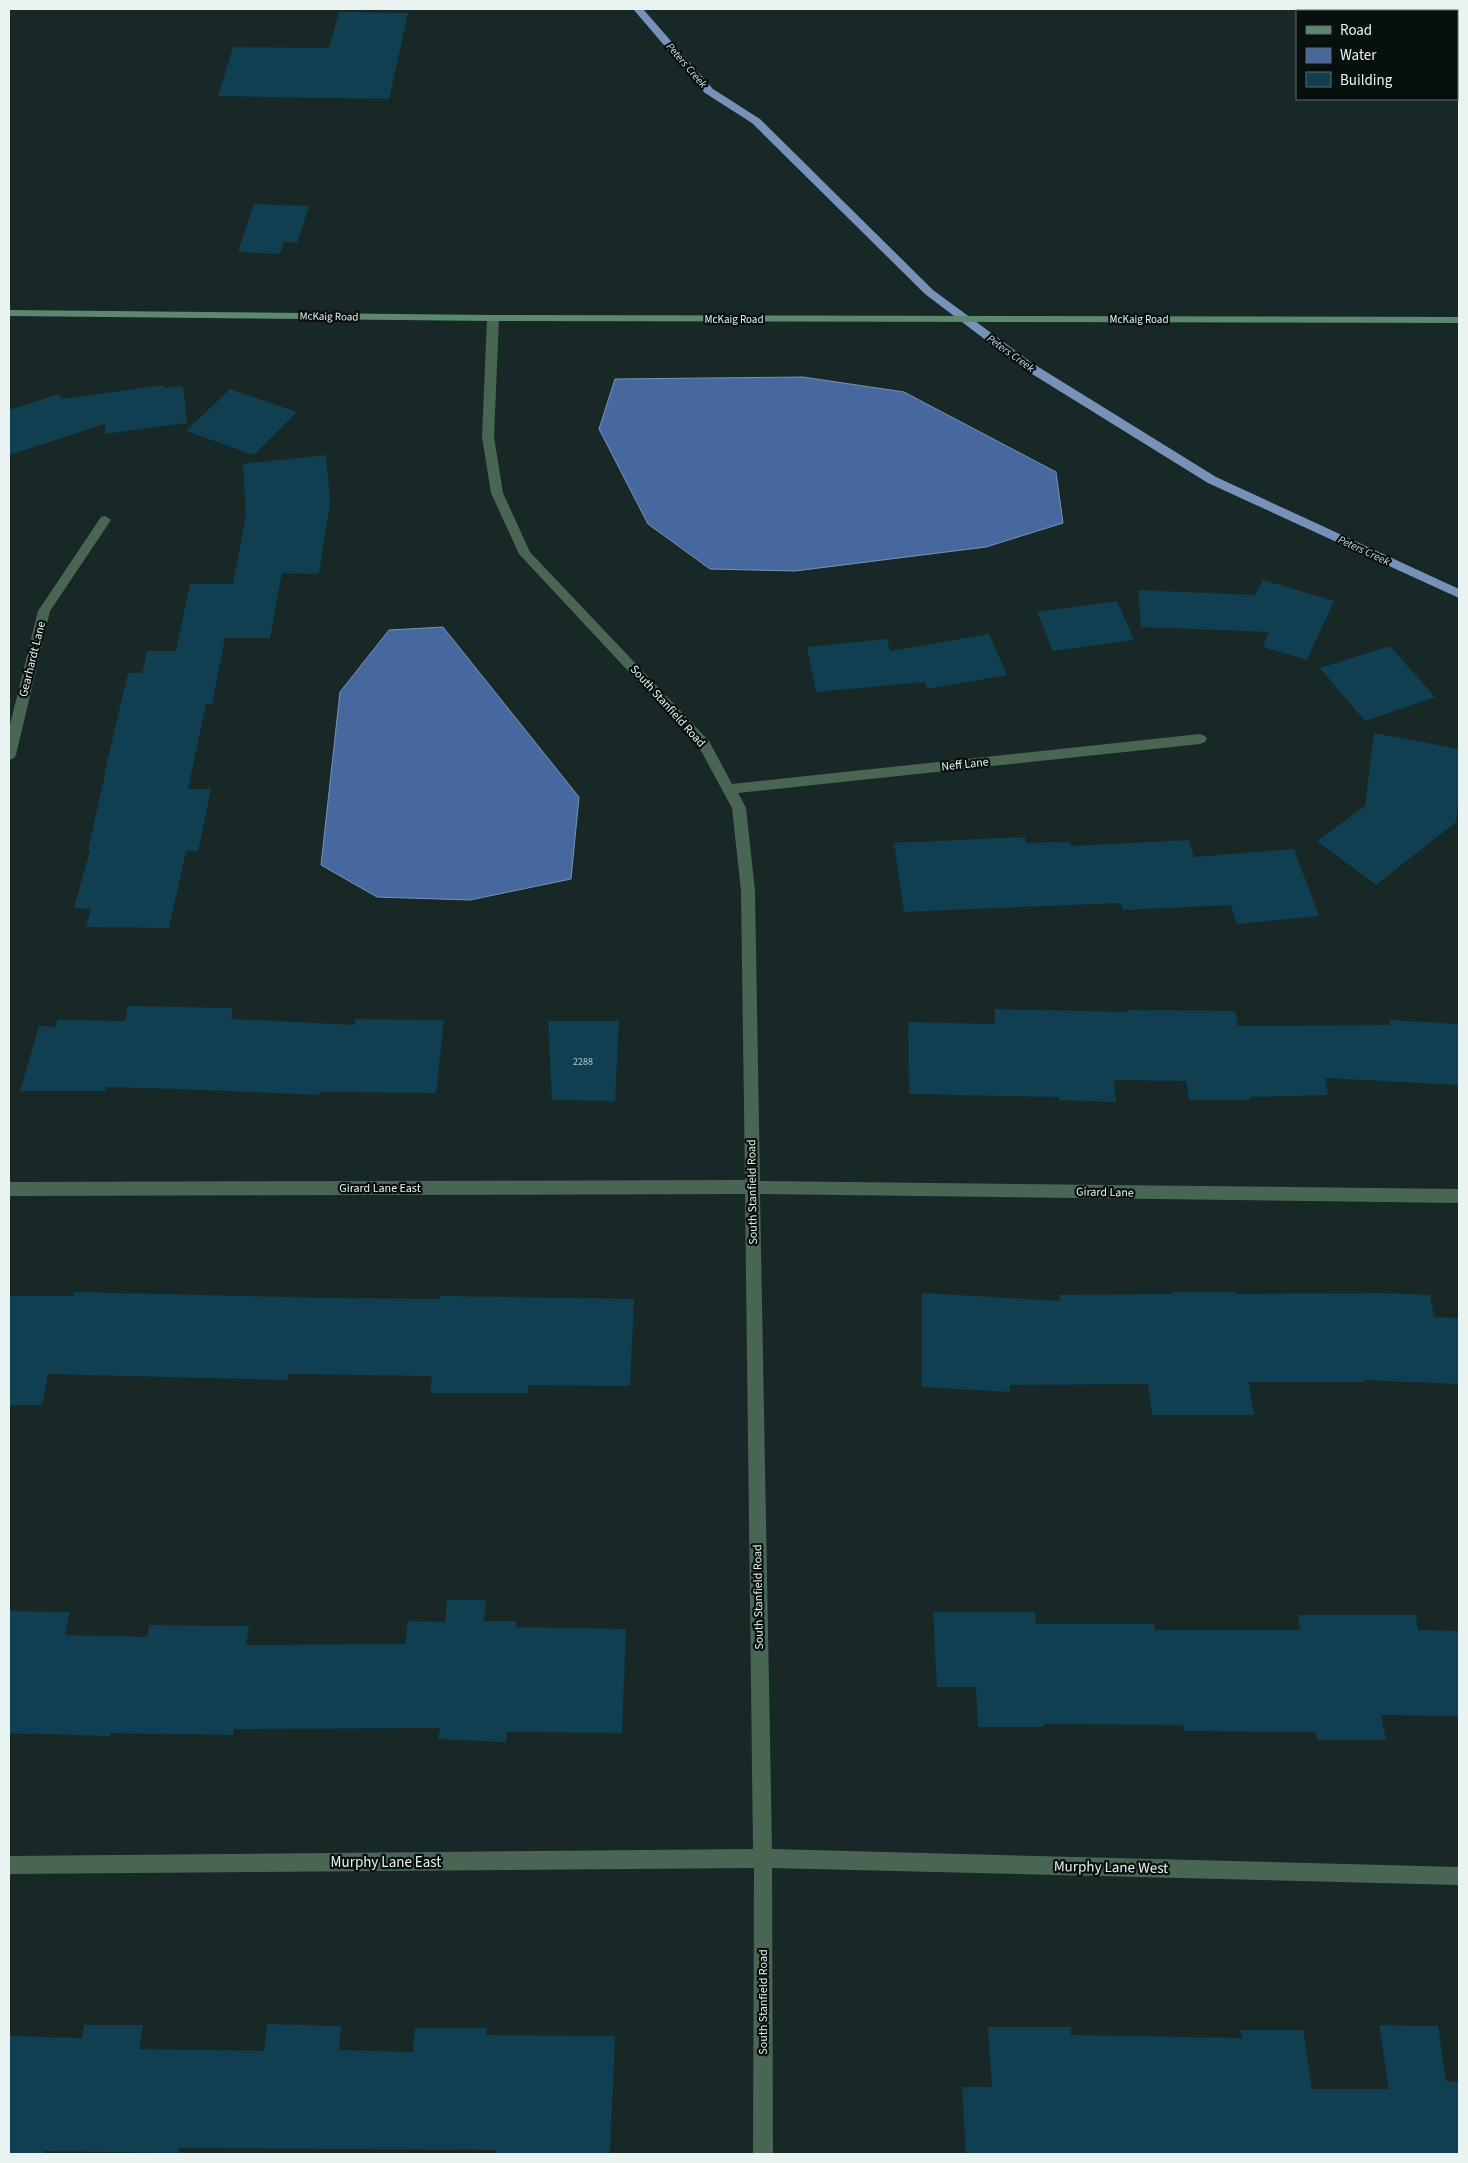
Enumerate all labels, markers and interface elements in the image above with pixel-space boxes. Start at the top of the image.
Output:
legend [1296,10,1458,100]
text: Road [1340,20,1372,41]
water label: Peters Creek [663,39,711,92]
text: Water [1340,45,1377,66]
text: Building [1340,70,1393,91]
street label: McKaig Road [299,308,359,325]
street label: McKaig Road [705,312,763,327]
street label: McKaig Road [1110,312,1168,327]
water label: Peters Creek [984,331,1038,376]
water label: Peters Creek [1335,532,1393,569]
street label: Gearhardt Lane [15,619,50,699]
street label: South Stanfield Road [626,662,709,751]
street label: Neff Lane [941,754,990,775]
house number: 2288 [573,1055,593,1069]
street label: South Stanfield Road [743,1139,762,1245]
street label: Girard Lane East [339,1180,421,1197]
street label: Girard Lane [1076,1183,1134,1202]
street label: South Stanfield Road [749,1544,768,1650]
street label: Murphy Lane East [331,1852,441,1873]
street label: Murphy Lane West [1054,1856,1168,1879]
street label: South Stanfield Road [755,1949,772,2055]

